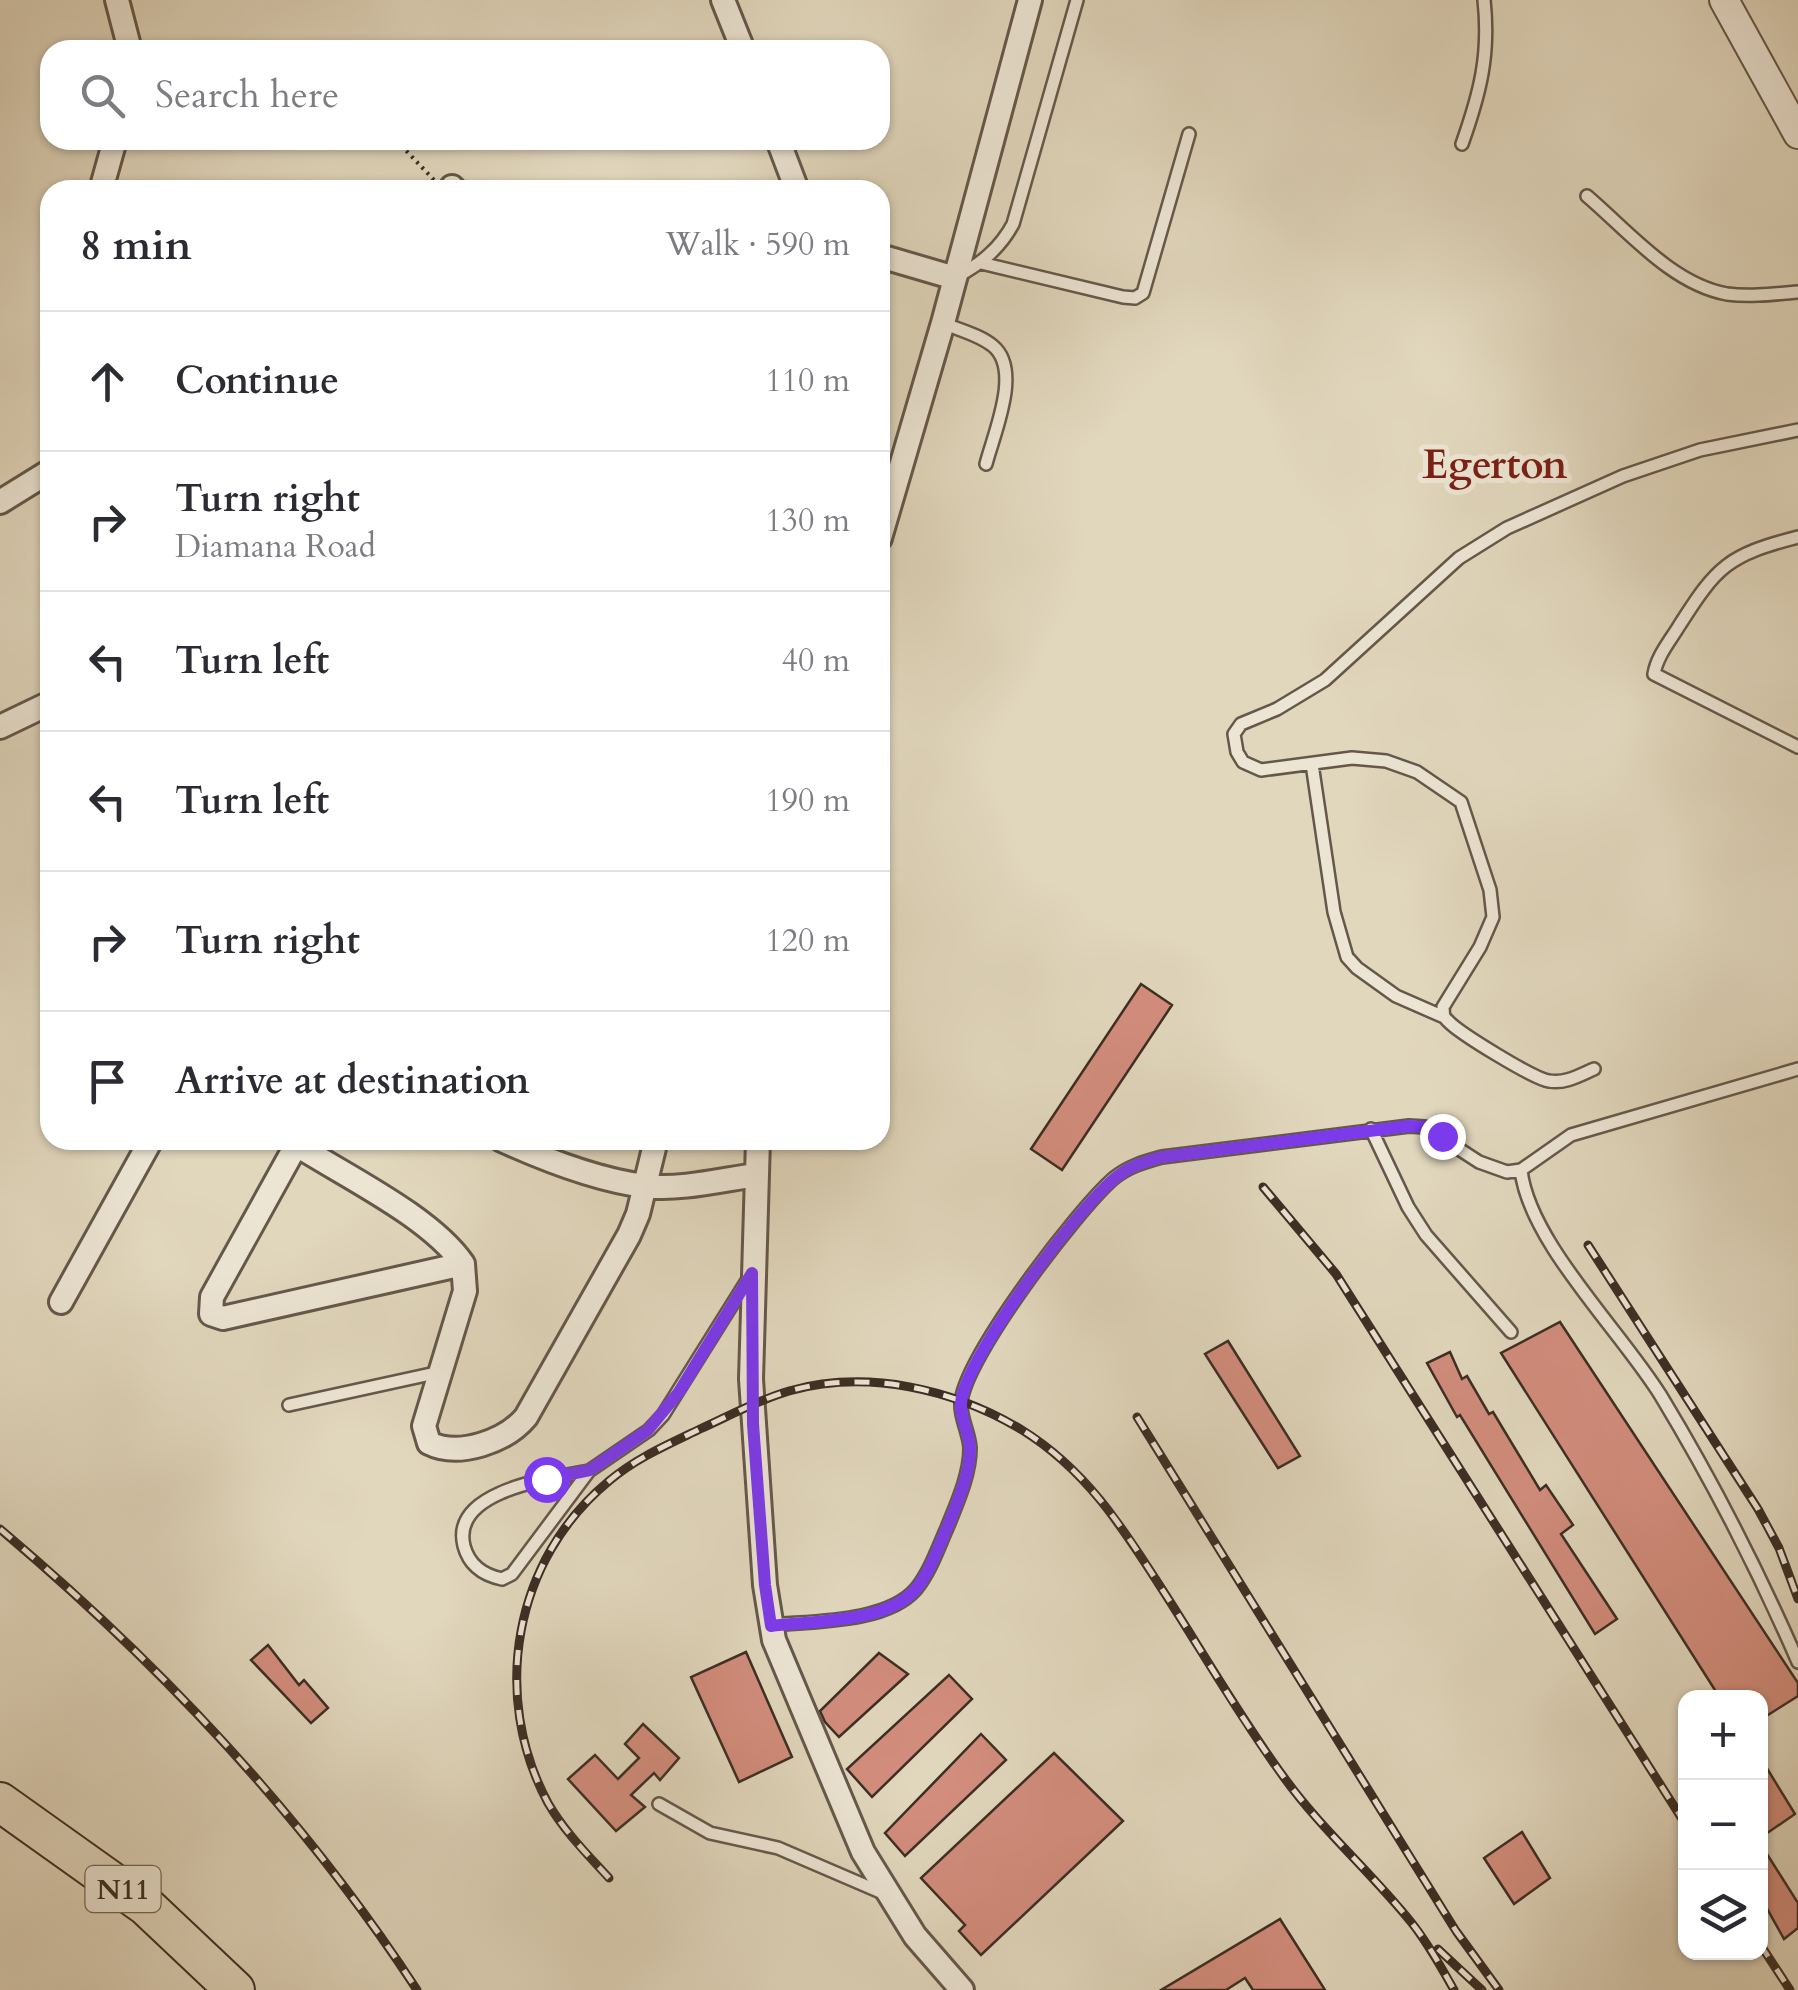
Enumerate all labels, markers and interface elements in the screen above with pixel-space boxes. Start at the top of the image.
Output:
search box [40,40,890,150]
icon: search [75,68,130,123]
text: Search here [155,69,339,121]
text: 8 min [80,217,192,274]
text: Walk · 590 m [665,223,850,267]
icon: ahead [80,354,135,409]
text: Continue [175,355,339,407]
text: 110 m [765,359,850,403]
district label: Egerton [1422,438,1568,493]
text: Turn right [175,473,360,525]
icon: right [80,494,135,549]
text: 130 m [765,499,850,543]
text: Diamana Road [175,525,376,569]
icon: left [80,634,135,689]
text: Turn left [175,635,329,687]
text: 40 m [782,639,850,683]
icon: left [80,774,135,829]
text: Turn left [175,775,329,827]
text: 190 m [765,779,850,823]
icon: right [80,914,135,969]
text: Turn right [175,915,360,967]
text: 120 m [765,919,850,963]
icon: arrive [80,1054,135,1109]
text: Arrive at destination [175,1055,530,1107]
route end [1420,1114,1466,1160]
route start [524,1457,570,1503]
map controls [1678,1690,1768,1960]
button: + [1678,1690,1768,1780]
button: − [1678,1780,1768,1870]
road number: N11 [86,1866,160,1912]
button: layers [1678,1870,1768,1960]

